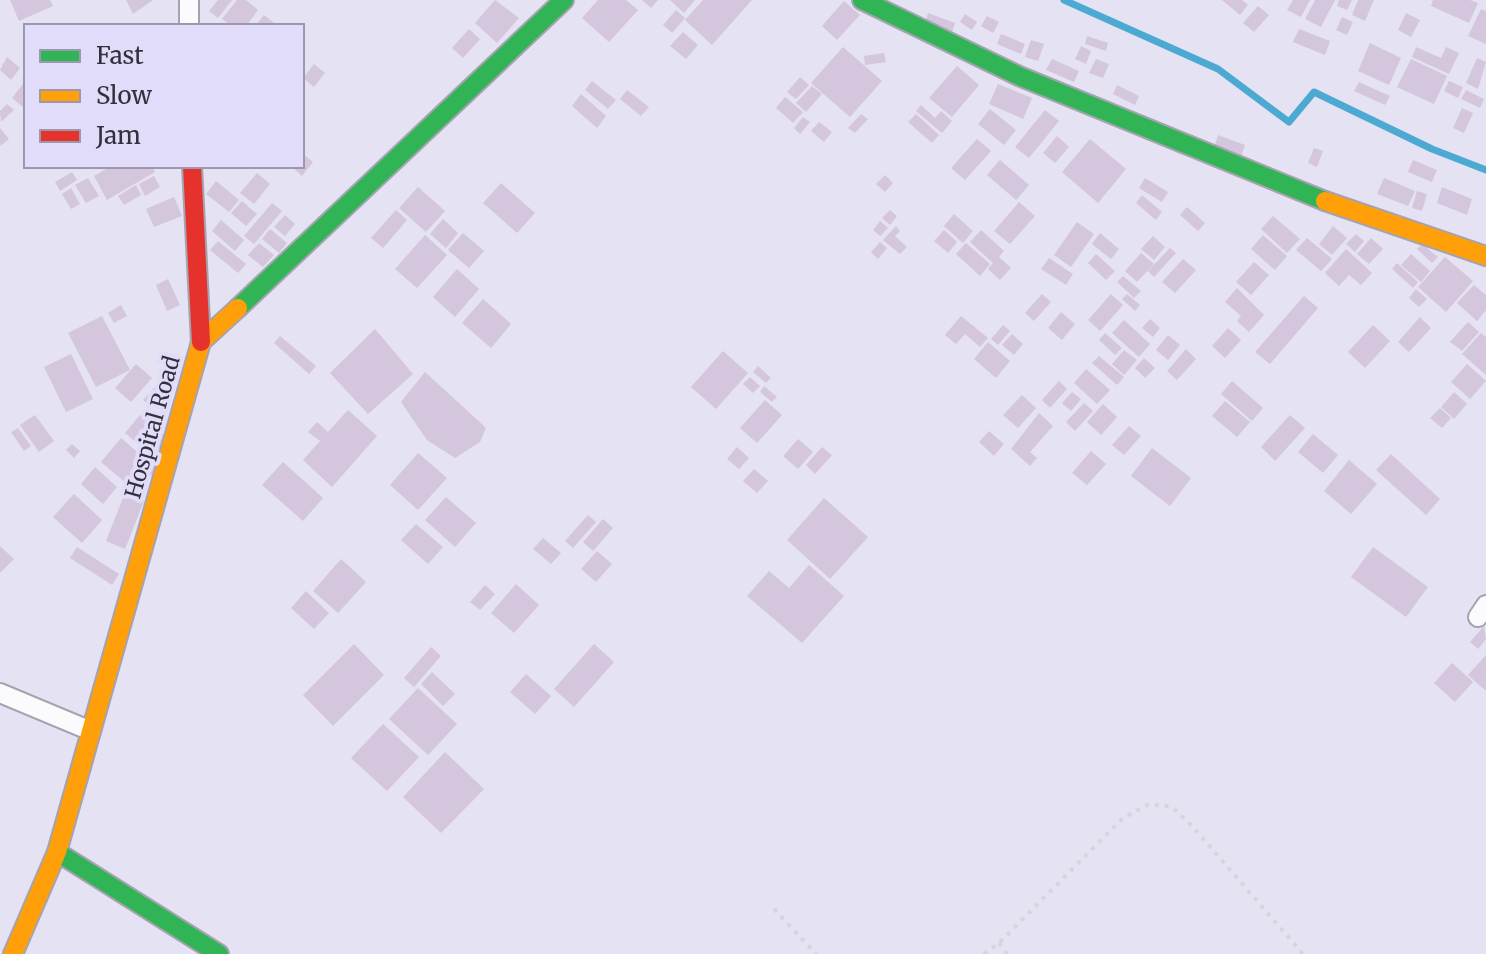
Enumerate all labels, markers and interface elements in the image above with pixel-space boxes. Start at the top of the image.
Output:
legend [24,24,304,168]
text: Fast [96,40,144,71]
text: Slow [96,80,152,111]
text: Jam [95,120,141,151]
street label: Hospital Road [118,352,186,502]

